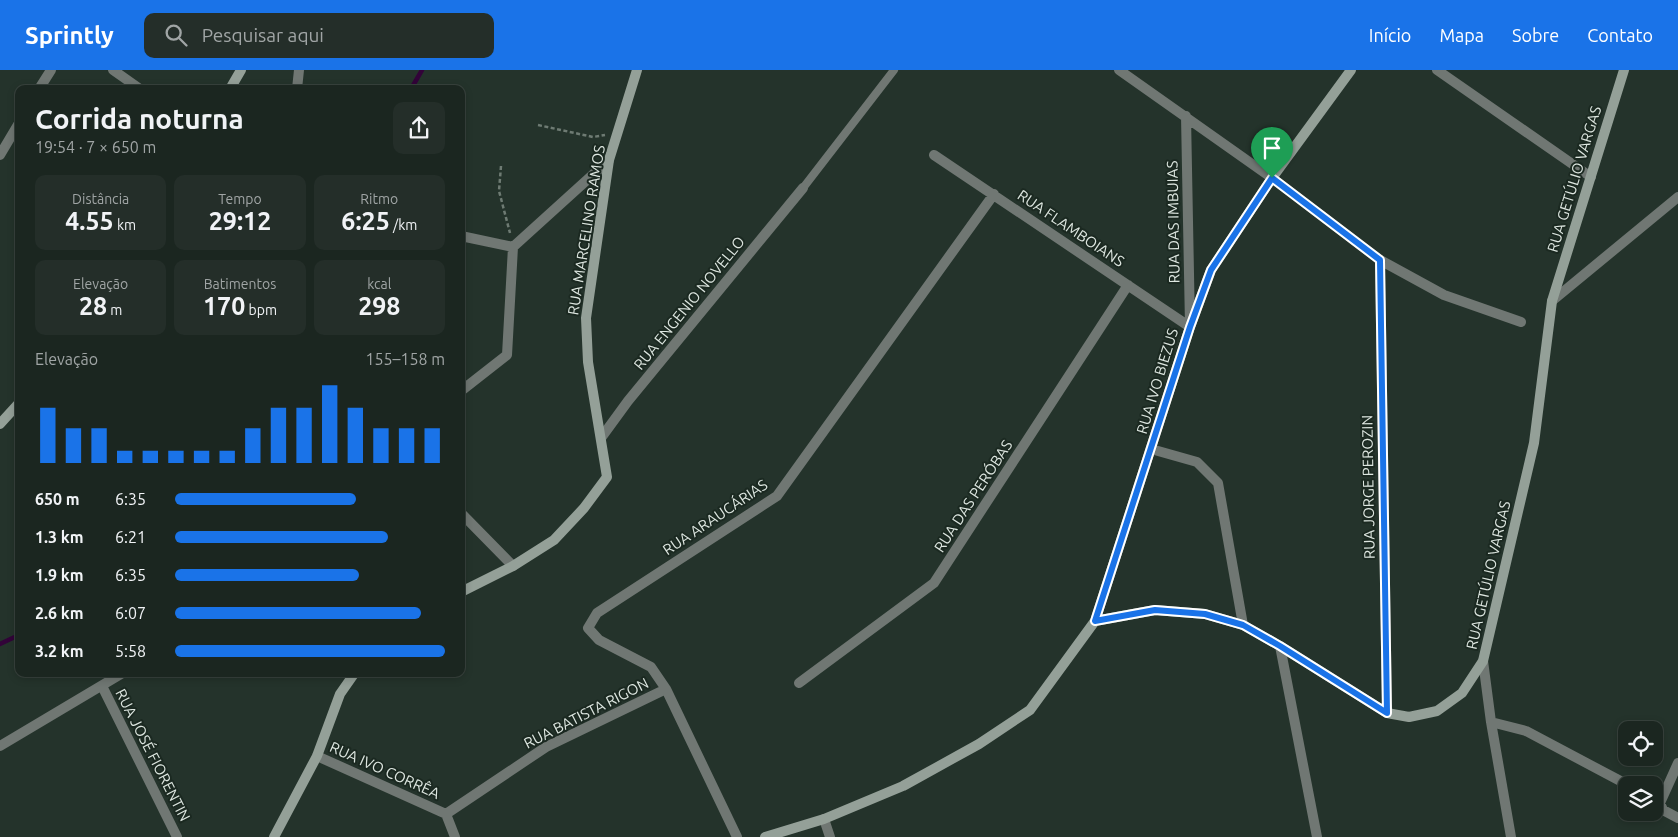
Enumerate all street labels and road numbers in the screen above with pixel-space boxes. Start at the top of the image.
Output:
street label: RUA GETÚLIO VARGAS [1544,104,1604,254]
street label: RUA MARCELINO RAMOS [564,144,608,316]
street label: RUA DAS IMBUIAS [1163,160,1183,284]
street label: RUA FLAMBOIANS [1015,186,1128,270]
street label: RUA ENGENIO NOVELLO [630,233,748,373]
street label: RUA IVO BIEZUS [1133,326,1181,436]
street label: RUA JORGE PEROZIN [1358,415,1378,559]
street label: RUA DAS PERÓBAS [930,437,1016,555]
street label: RUA ARAUCÁRIAS [659,476,771,558]
street label: RUA GETÚLIO VARGAS [1463,499,1513,651]
street label: RUA BATISTA RIGON [521,674,651,752]
street label: RUA JOSÉ FIORENTIN [112,686,194,824]
street label: RUA IVO CORRÊA [327,738,443,802]

